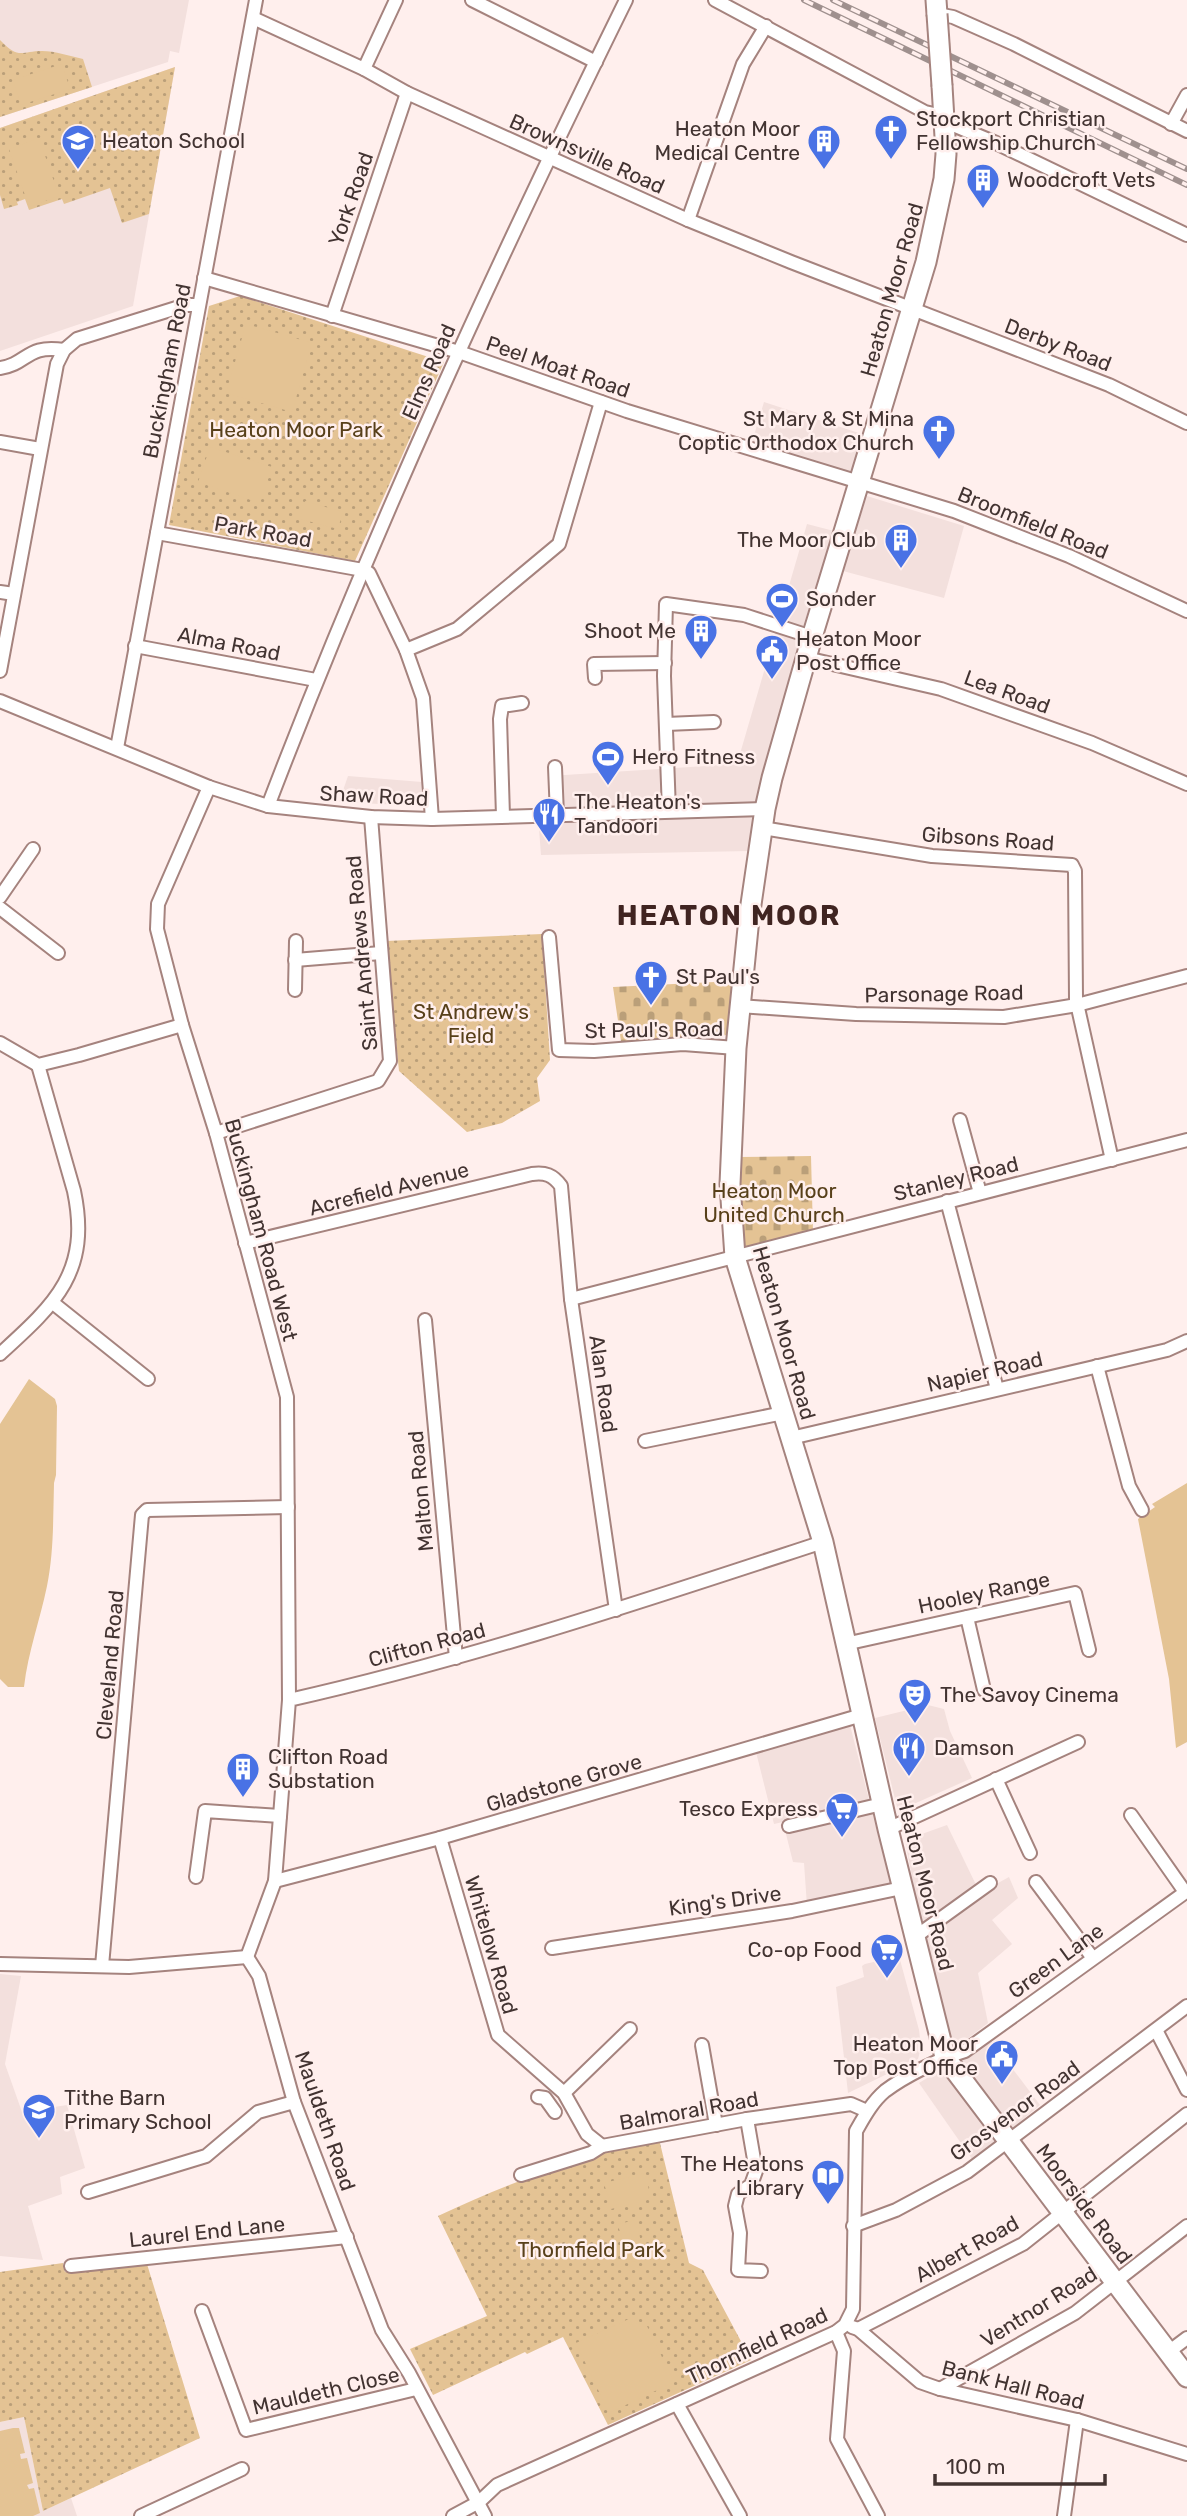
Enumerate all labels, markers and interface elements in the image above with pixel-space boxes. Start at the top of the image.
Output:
place label: Stockport Christian Fellowship Church [916,106,1106,155]
street label: Brownsville Road [506,108,669,199]
church icon: Stockport Christian Fellowship Church [872,112,910,161]
place label: Heaton Moor Medical Centre [654,116,800,165]
school or university icon: Heaton School [59,122,97,171]
building icon: Heaton Moor Medical Centre [805,122,843,171]
place label: Heaton School [102,128,245,153]
street label: York Road [323,149,378,249]
building icon: Woodcroft Vets [964,161,1002,210]
place label: Woodcroft Vets [1007,167,1155,192]
street label: Heaton Moor Road [855,200,928,380]
street label: Buckingham Road [137,281,196,460]
street label: Derby Road [1001,313,1115,376]
street label: Elms Road [396,320,461,424]
street label: Peel Moat Road [483,330,633,403]
place label: St Mary & St Mina Coptic Orthodox Church [678,406,914,455]
church icon: St Mary & St Mina Coptic Orthodox Church [920,412,958,461]
park label: Heaton Moor Park [209,417,383,442]
street label: Broomfield Road [954,481,1112,564]
street label: Park Road [212,511,314,552]
building icon: The Moor Club [882,521,920,570]
place label: The Moor Club [737,527,876,552]
sports icon: Sonder [763,580,801,629]
place label: Sonder [806,586,876,611]
building icon: Shoot Me [682,612,720,661]
place label: Shoot Me [584,618,676,643]
street label: Alma Road [175,621,283,666]
place label: Heaton Moor Post Office [796,626,921,675]
public building icon: Heaton Moor Post Office [753,632,791,681]
street label: Lea Road [961,664,1054,719]
sports icon: Hero Fitness [589,738,627,787]
place label: Hero Fitness [632,744,755,769]
street label: Shaw Road [319,780,429,811]
place label: The Heaton's Tandoori [574,789,701,838]
restaurant icon: The Heaton's Tandoori [530,795,568,844]
street label: Gibsons Road [921,821,1055,856]
street label: Saint Andrews Road [341,854,382,1052]
district label: HEATON MOOR [617,899,841,932]
church icon: St Paul's [632,958,670,1007]
place label: St Paul's [676,964,760,989]
street label: Parsonage Road [864,980,1024,1007]
park label: St Andrew's Field [413,999,529,1048]
street label: St Paul's Road [584,1016,724,1043]
street label: Buckingham Road West [220,1116,303,1344]
street label: Stanley Road [891,1151,1021,1206]
street label: Acrefield Avenue [306,1157,471,1220]
park label: Heaton Moor United Church [703,1178,845,1227]
street label: Heaton Moor Road [748,1243,821,1423]
street label: Alan Road [584,1333,623,1434]
street label: Napier Road [925,1346,1045,1397]
street label: Malton Road [403,1430,438,1553]
street label: Hooley Range [916,1566,1052,1619]
street label: Cleveland Road [90,1589,129,1741]
street label: Clifton Road [366,1617,488,1672]
theatre icon: The Savoy Cinema [896,1676,934,1725]
place label: The Savoy Cinema [940,1682,1119,1707]
restaurant icon: Damson [890,1729,928,1778]
place label: Damson [934,1735,1014,1760]
place label: Clifton Road Substation [268,1744,388,1793]
street label: Gladstone Grove [483,1748,645,1817]
building icon: Clifton Road Substation [224,1750,262,1799]
supermarket icon: Tesco Express [823,1790,861,1839]
street label: Heaton Moor Road [892,1793,959,1973]
place label: Tesco Express [679,1796,818,1821]
street label: Whitelow Road [460,1873,523,2017]
street label: King's Drive [667,1880,783,1921]
street label: Green Lane [1003,1918,1108,2003]
supermarket icon: Co-op Food [868,1931,906,1980]
place label: Co-op Food [747,1937,862,1962]
place label: Heaton Moor Top Post Office [833,2031,978,2080]
public building icon: Heaton Moor Top Post Office [983,2037,1021,2086]
street label: Mauldeth Road [290,2048,361,2194]
street label: Grosvenor Road [945,2055,1085,2166]
place label: Tithe Barn Primary School [64,2085,212,2134]
street label: Balmoral Road [617,2086,760,2135]
school or university icon: Tithe Barn Primary School [20,2091,58,2140]
street label: Moorside Road [1031,2139,1138,2269]
place label: The Heatons Library [681,2151,804,2200]
library icon: The Heatons Library [809,2157,847,2206]
street label: Albert Road [911,2210,1023,2287]
street label: Laurel End Lane [128,2211,286,2252]
park label: Thornfield Park [518,2237,665,2262]
street label: Ventnor Road [976,2261,1102,2352]
street label: Thornfield Road [682,2302,831,2389]
street label: Bank Hall Road [939,2355,1087,2414]
street label: Mauldeth Close [250,2361,402,2420]
scale bar [935,2442,1105,2486]
text: 100 m [946,2454,1005,2479]

